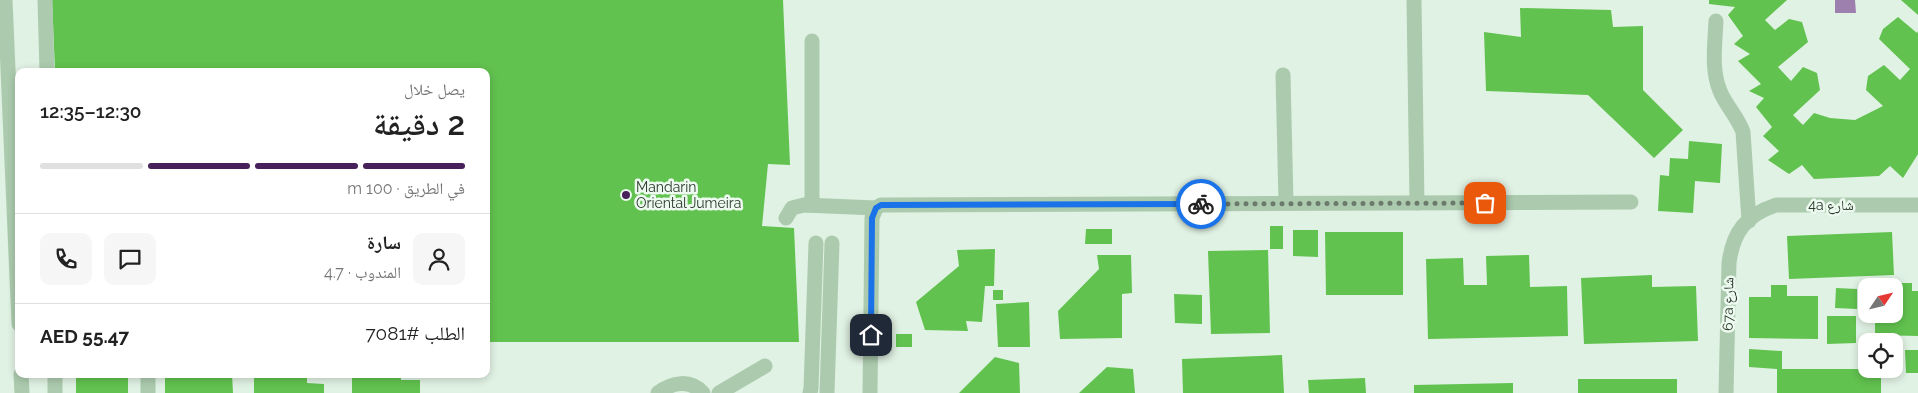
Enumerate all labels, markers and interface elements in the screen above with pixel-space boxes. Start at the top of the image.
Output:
text: يصل خلال [404,80,465,99]
text: 12:30–12:35 [40,100,142,122]
text: 2 دقيقة [373,105,465,142]
text: في الطريق · 100 m [347,179,465,198]
place label: Mandarin Oriental Jumeira [636,179,741,211]
courier [1176,179,1226,229]
pin [1464,182,1506,224]
marker: Mandarin Oriental Jumeira [620,189,632,201]
icon: bag [1471,189,1499,217]
icon: bike [1187,190,1215,218]
street label: 4a شارع [1808,197,1854,215]
text: سارة [367,231,401,253]
button: phone [40,233,92,285]
button: chat [104,233,156,285]
button: person [413,233,465,285]
text: المندوب · 4.7 [324,263,401,282]
street label: 67a شارع [1720,277,1738,331]
north arrow [1858,278,1902,322]
map controls [1858,278,1903,378]
pin [850,314,892,356]
icon: home [857,321,885,349]
text: الطلب #7081 [365,322,465,344]
text: AED 55.47 [40,325,129,347]
button: locate [1858,333,1903,378]

